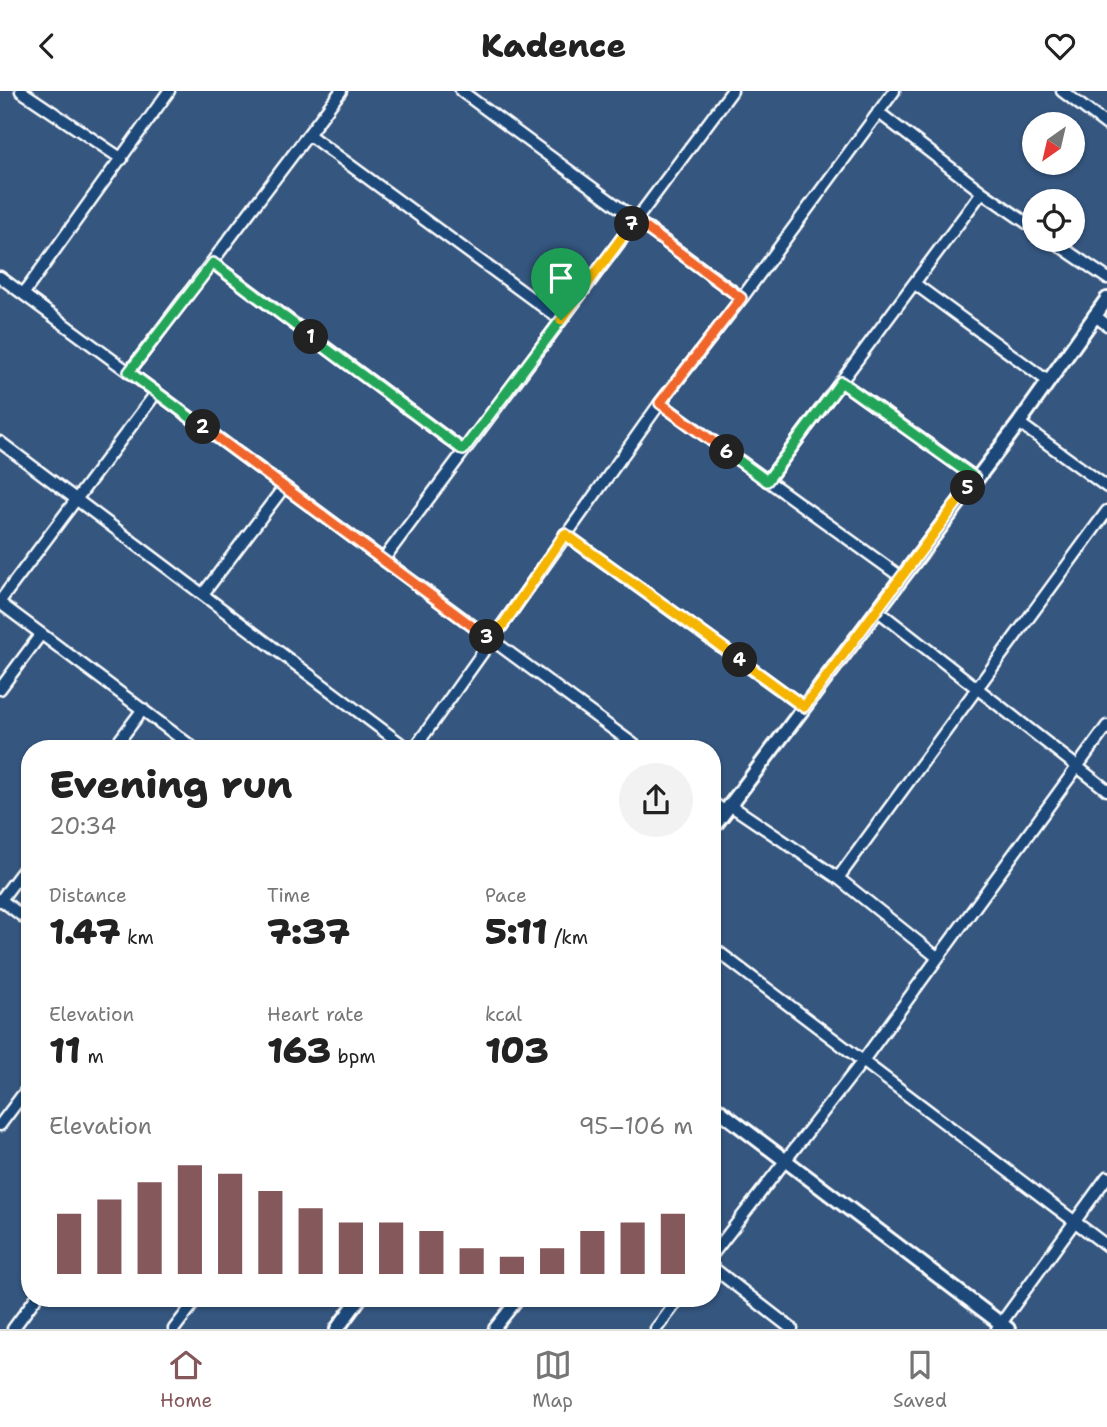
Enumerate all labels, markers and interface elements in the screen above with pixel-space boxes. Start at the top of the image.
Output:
text: Kadence [481,24,626,67]
icon: back [28,27,66,65]
icon: heart [1041,27,1079,65]
north arrow [1022,112,1085,175]
map controls [1022,112,1085,252]
button: locate [1022,189,1085,252]
pin: 7 [614,207,650,241]
text: 7 [625,211,638,236]
pin [531,248,591,320]
icon: arrive [542,259,580,297]
pin: 1 [294,320,328,355]
text: 1 [306,324,315,349]
pin: 2 [186,409,220,445]
text: 2 [196,414,209,439]
pin: 6 [710,435,744,469]
text: 6 [720,439,733,464]
pin: 5 [950,471,986,505]
text: 5 [962,475,973,500]
pin: 3 [470,619,504,655]
text: 3 [480,624,493,649]
pin: 4 [722,643,758,677]
text: 4 [733,647,746,672]
text: Evening run [49,759,292,810]
button: share [619,763,693,837]
text: 20:34 [49,811,116,841]
text: Distance [49,883,127,908]
text: Time [267,883,311,908]
text: Pace [485,883,527,908]
text: 1.47 [49,908,121,955]
text: 7:37 [267,908,350,955]
text: 5:11 [485,908,548,955]
text: km [121,925,154,950]
text: /km [548,925,588,950]
text: Elevation [49,1002,134,1027]
text: Heart rate [267,1002,364,1027]
text: kcal [485,1002,522,1027]
text: 11 [49,1027,81,1074]
text: 163 [267,1027,331,1074]
text: 103 [485,1027,549,1074]
text: m [81,1044,104,1069]
text: bpm [331,1044,376,1069]
text: Elevation [49,1111,152,1141]
text: 95–106 m [579,1111,693,1141]
tab: Home [160,1346,212,1413]
tab: Map [532,1346,573,1413]
tab: Saved [893,1346,947,1413]

